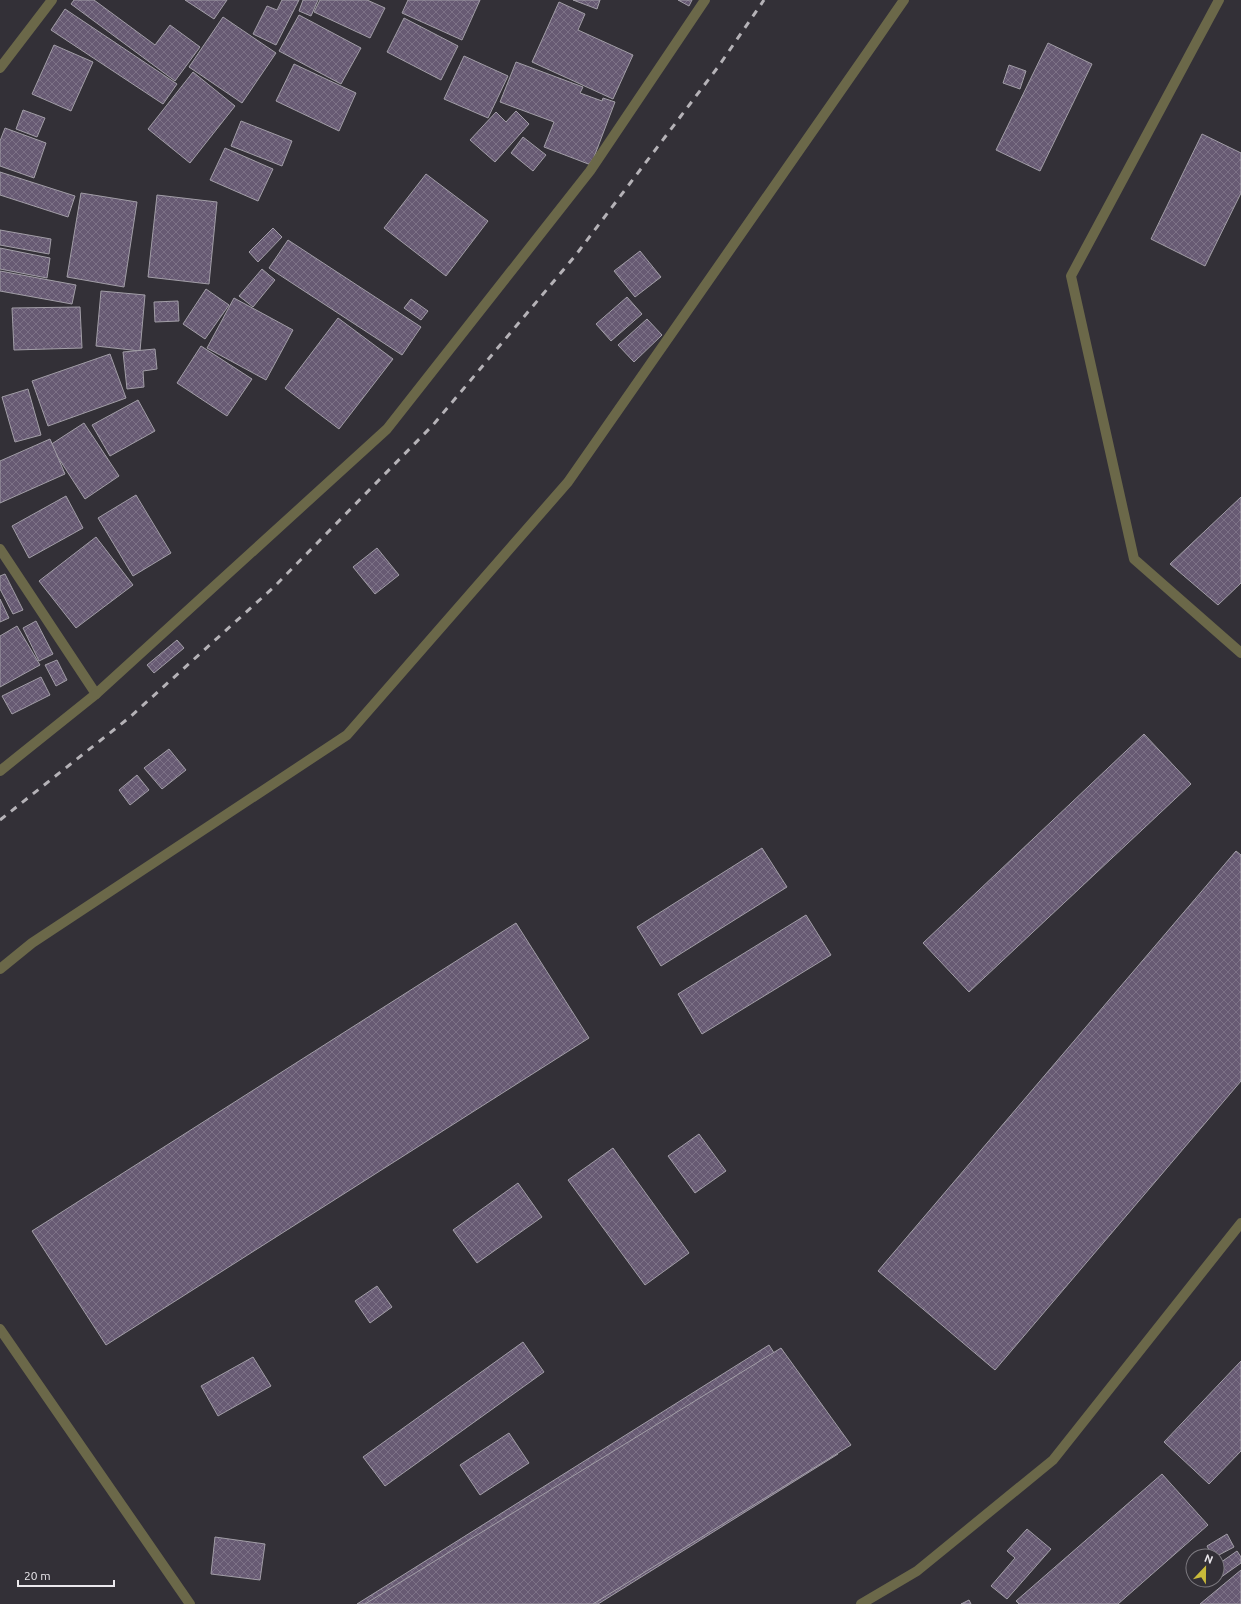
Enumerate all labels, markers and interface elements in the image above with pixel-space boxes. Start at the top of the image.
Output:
north arrow [1185,1548,1225,1588]
text: N [1203,1552,1215,1566]
scale bar [18,1562,114,1588]
text: 20 m [24,1569,51,1582]

